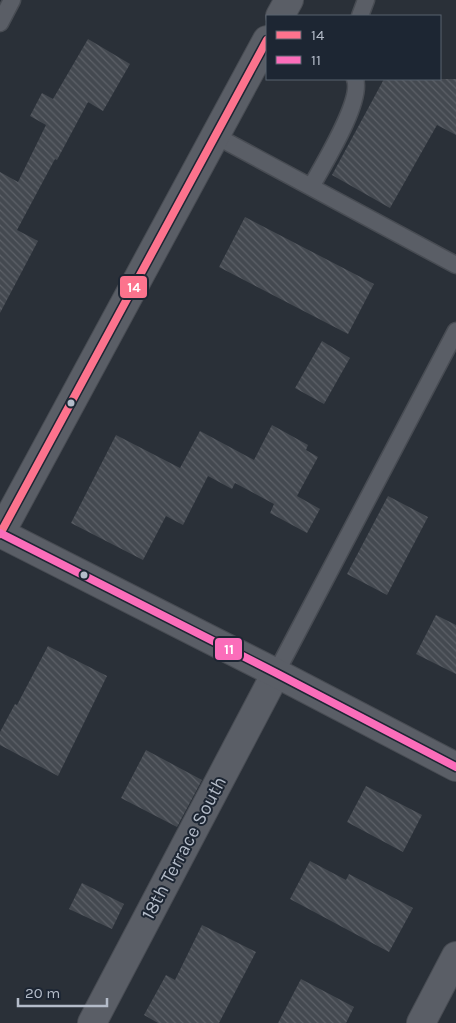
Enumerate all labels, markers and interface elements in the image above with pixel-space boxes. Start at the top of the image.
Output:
legend [266,15,441,80]
text: 14 [311,26,325,44]
text: 11 [311,51,321,69]
line badge: 14 [119,275,148,299]
text: 14 [127,279,141,296]
unlabelled marker [66,398,76,408]
unlabelled marker [79,570,89,580]
line badge: 11 [214,637,243,661]
text: 11 [224,641,234,658]
street label: 18th Terrace South [137,773,231,923]
scale bar [18,976,106,1008]
text: 20 m [25,984,60,1002]

